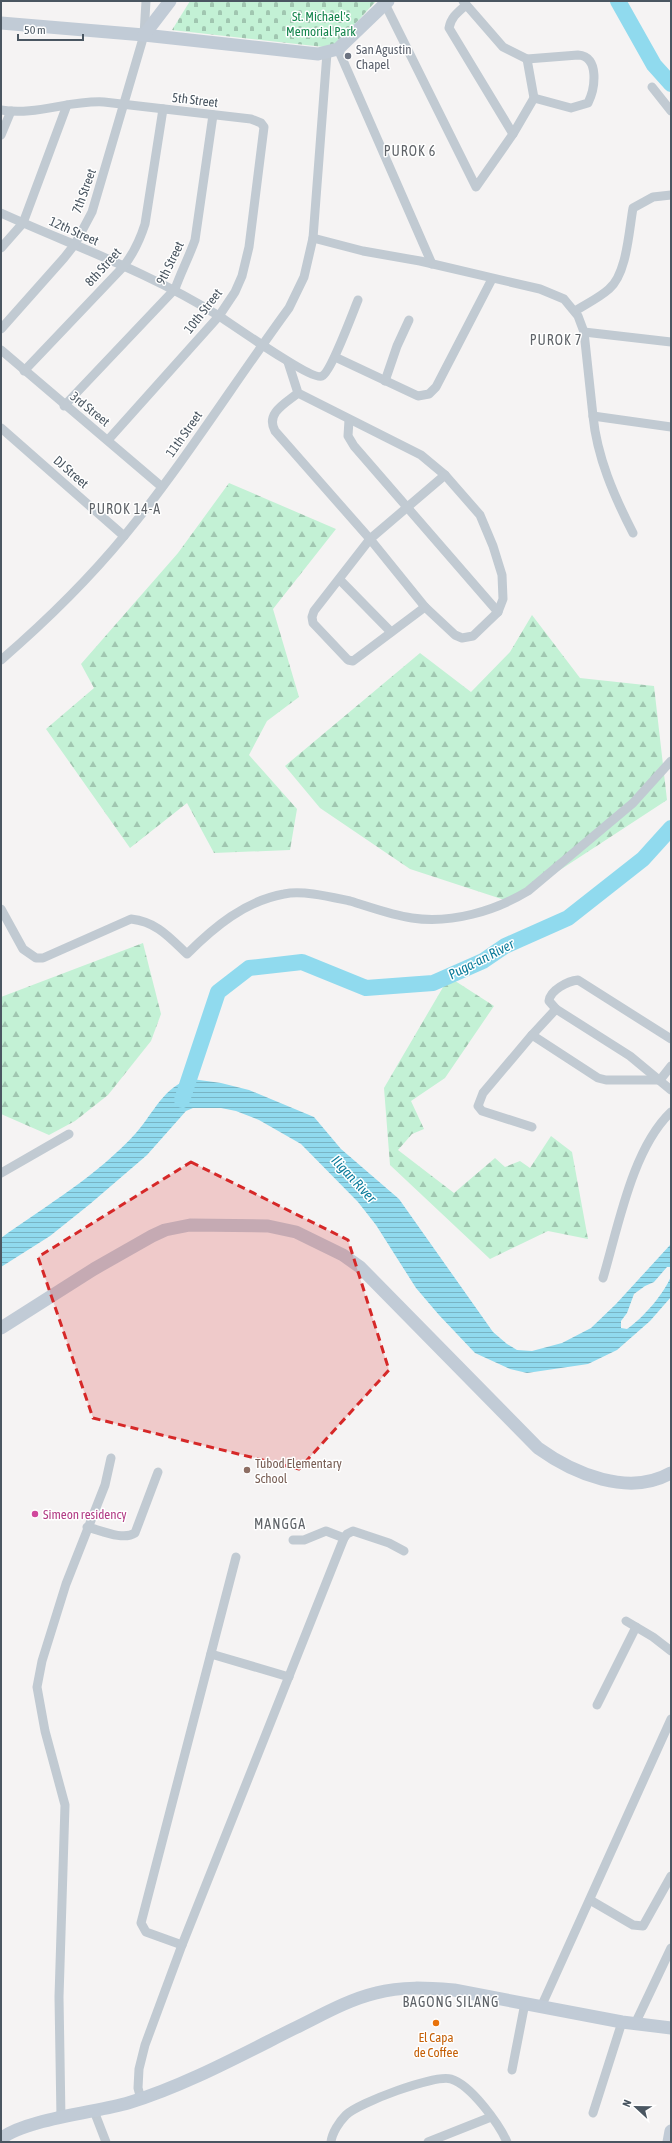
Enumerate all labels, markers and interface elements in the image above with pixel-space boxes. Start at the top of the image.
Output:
park label: St. Michael's Memorial Park [286,9,356,39]
scale bar [18,16,83,42]
text: 50 m [24,23,46,37]
place label: San Agustin Chapel [356,42,411,72]
marker: San Agustin Chapel [343,51,353,61]
street label: 5th Street [171,90,219,110]
district label: PUROK 6 [384,143,436,159]
street label: 7th Street [69,166,99,215]
street label: 12th Street [47,213,101,249]
street label: 9th Street [153,239,187,287]
street label: 8th Street [82,245,124,289]
street label: 10th Street [181,285,225,336]
district label: PUROK 7 [530,332,582,348]
street label: 3rd Street [67,389,113,430]
street label: 11th Street [163,408,205,460]
street label: DJ Street [50,453,92,491]
district label: PUROK 14-A [89,501,161,517]
water label: Puga-an River [446,935,517,982]
water label: Iligan River [328,1152,380,1206]
place label: Tubod Elementary School [255,1456,342,1486]
marker: Tubod Elementary School [242,1465,252,1475]
place label: Simeon residency [43,1507,127,1522]
marker: Simeon residency [30,1509,40,1519]
district label: MANGGA [254,1516,306,1532]
district label: BAGONG SILANG [402,1994,500,2010]
marker: El Capa de Coffee [431,2018,441,2028]
place label: El Capa de Coffee [414,2030,458,2060]
north arrow [616,2087,656,2127]
text: N [620,2098,634,2109]

